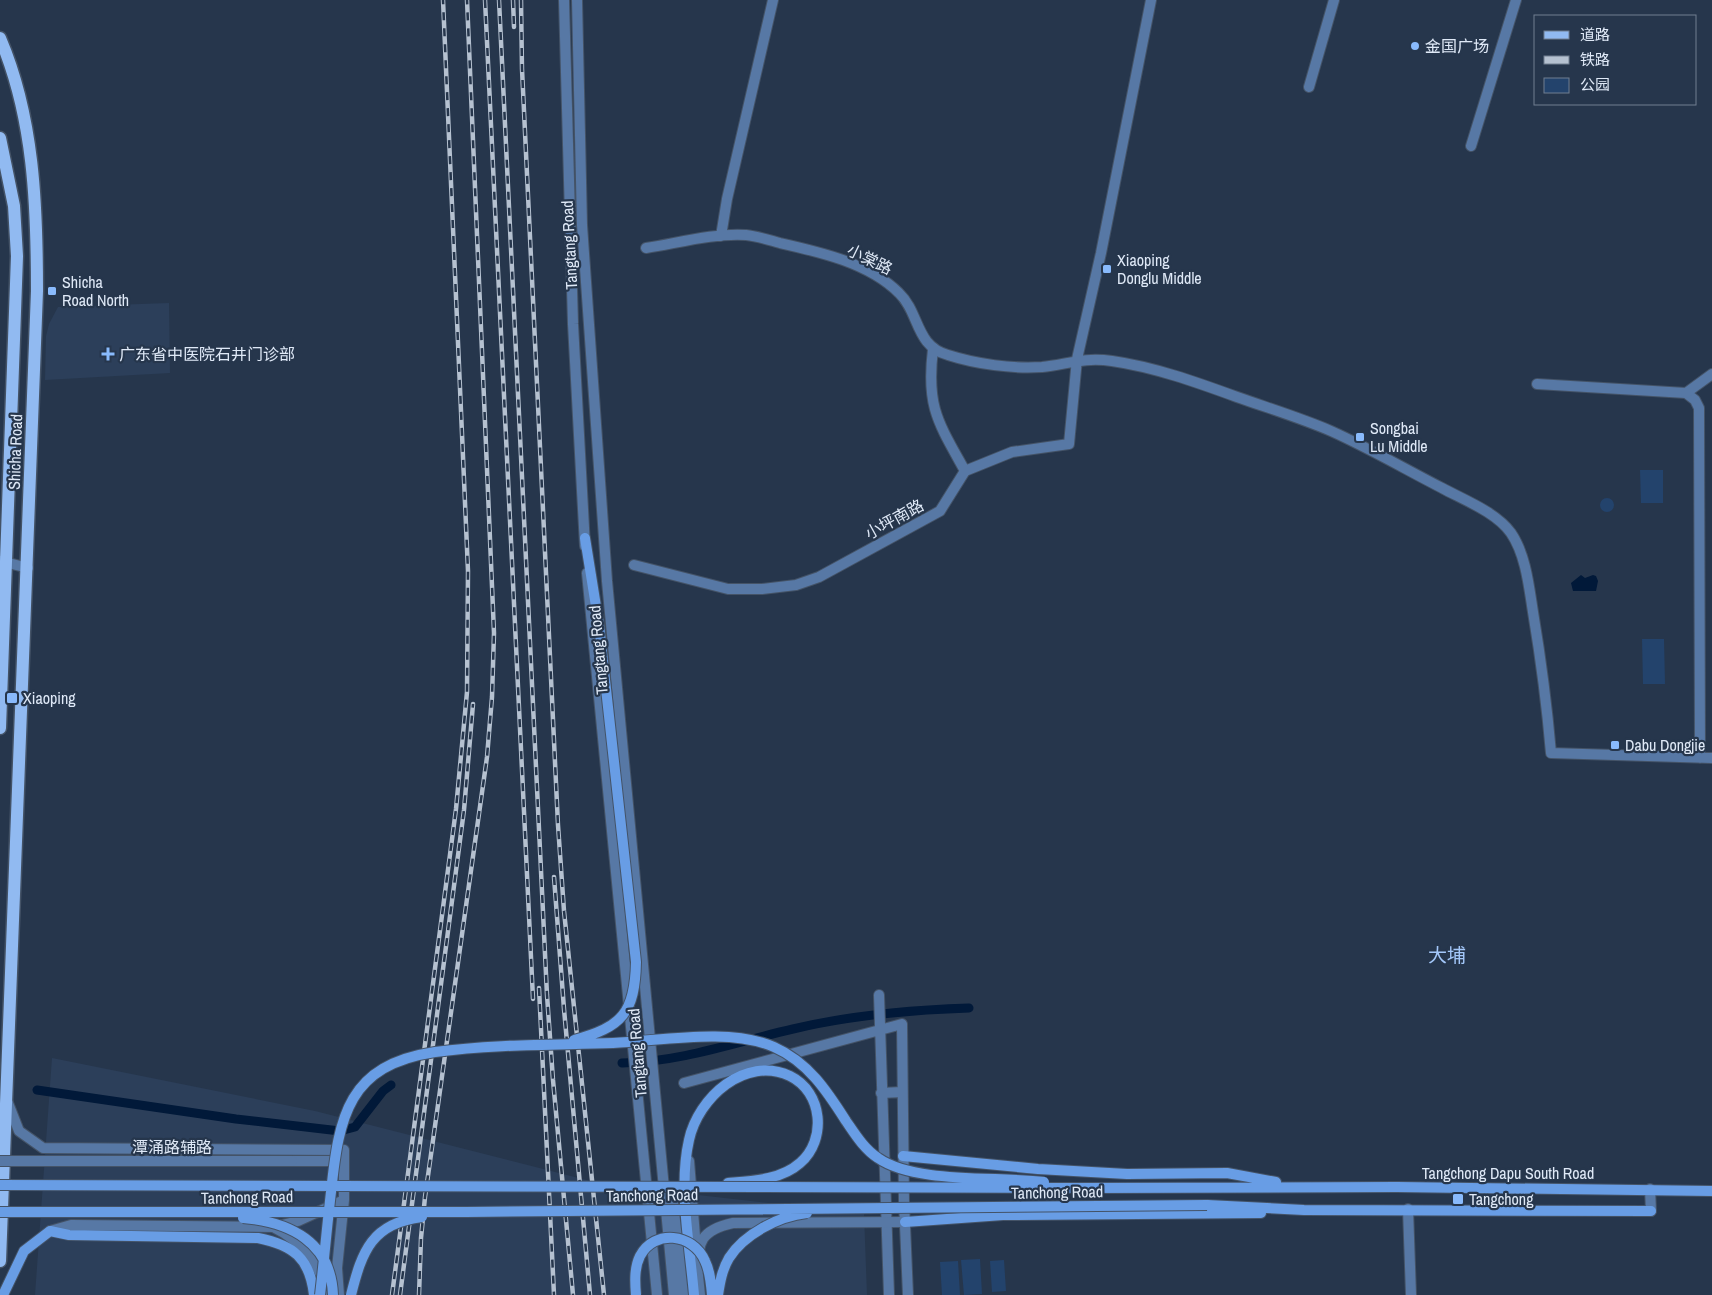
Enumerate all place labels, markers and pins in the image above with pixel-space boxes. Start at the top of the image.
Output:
place label: 金国广场 [1425,35,1489,57]
marker: 金国广场 [1409,40,1421,52]
place label: Xiaoping Donglu Middle [1117,249,1202,289]
marker: Xiaoping Donglu Middle [1101,263,1113,275]
place label: Shicha Road North [62,271,129,311]
marker: Shicha Road North [46,285,58,297]
place label: 广东省中医院石井门诊部 [119,343,295,365]
marker: 广东省中医院石井门诊部 [101,347,115,361]
place label: Songbai Lu Middle [1370,417,1428,457]
marker: Songbai Lu Middle [1354,431,1366,443]
place label: Xiaoping [23,687,76,709]
marker: Xiaoping [5,691,19,705]
place label: Dabu Dongjie [1625,734,1705,756]
marker: Dabu Dongjie [1609,739,1621,751]
place label: Tangchong [1469,1188,1534,1210]
marker: Tangchong [1451,1192,1465,1206]

